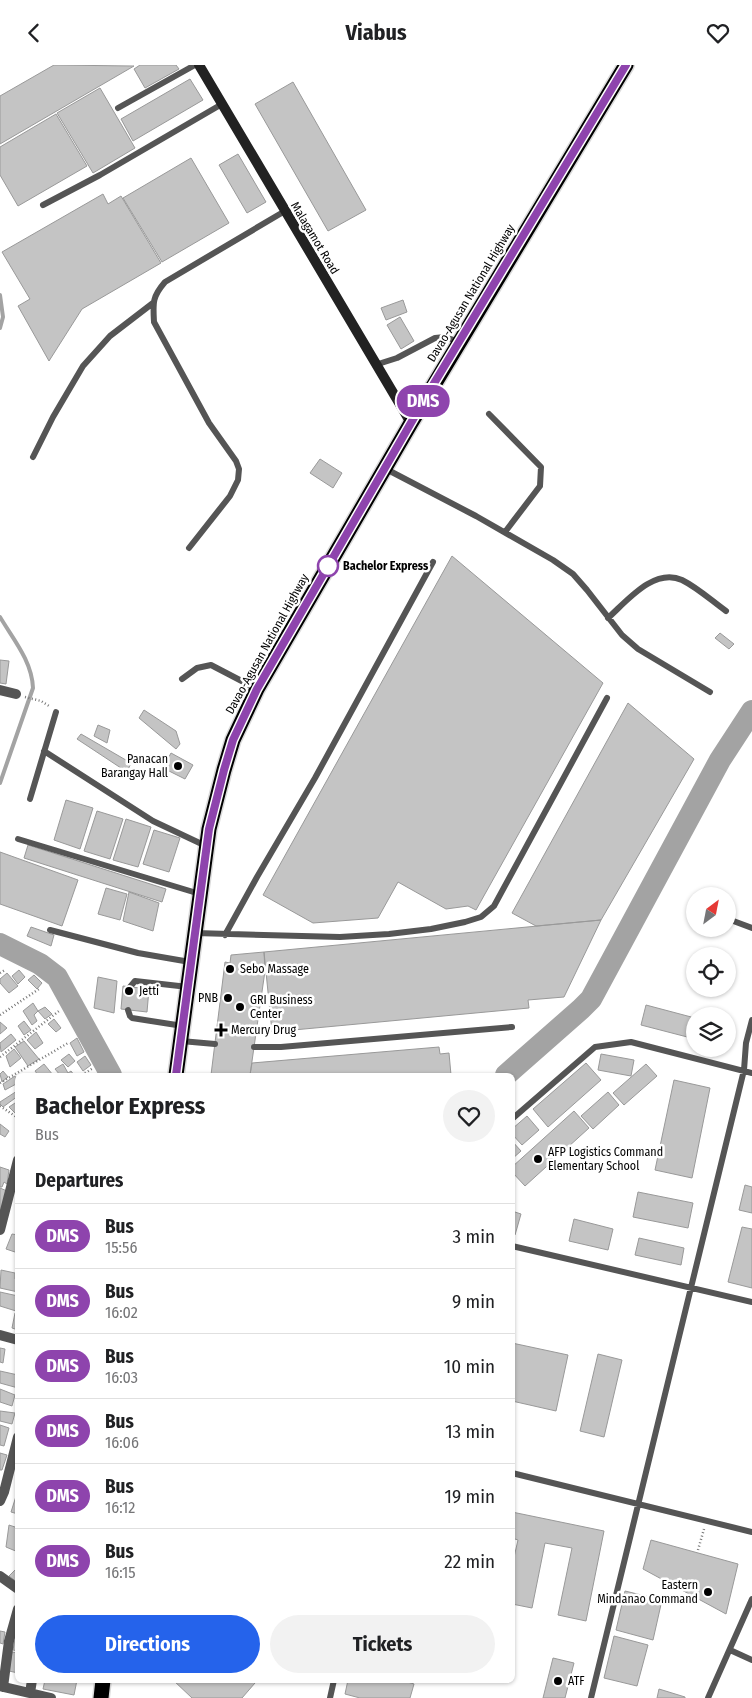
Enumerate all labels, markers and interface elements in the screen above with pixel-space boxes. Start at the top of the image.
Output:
icon: back [20,19,48,47]
text: Viabus [345,19,407,46]
icon: heart [704,19,732,47]
street label: Malagamot Road [288,199,342,277]
street label: Davao-Agusan National Highway [424,221,518,364]
line badge: DMS [394,385,452,417]
text: DMS [407,390,439,412]
marker: Bachelor Express [317,555,339,577]
place label: Bachelor Express [343,559,429,573]
street label: Davao-Agusan National Highway [223,571,312,716]
place label: Panacan Barangay Hall [101,752,168,780]
marker: Panacan Barangay Hall [172,760,184,772]
north arrow [686,887,736,937]
map controls [686,887,736,1057]
button: locate [686,947,736,997]
place label: Sebo Massage [240,962,309,976]
marker: Sebo Massage [224,963,236,975]
place label: Jetti [139,984,159,998]
marker: Jetti [123,985,135,997]
place label: PNB [198,991,218,1005]
marker: PNB [222,992,234,1004]
place label: GRI Business Center [250,993,313,1021]
marker: GRI Business Center [234,1001,246,1013]
button: layers [686,1007,736,1057]
place label: Mercury Drug [231,1023,296,1037]
marker: Mercury Drug [215,1024,227,1036]
button: heart [443,1090,495,1142]
text: Bachelor Express [35,1092,205,1120]
text: Bus [35,1125,59,1144]
place label: AFP Logistics Command Elementary School [548,1145,663,1173]
marker: AFP Logistics Command Elementary School [532,1153,544,1165]
text: Departures [35,1169,123,1192]
text: Bus [105,1215,134,1238]
text: DMS [46,1225,79,1247]
text: 3 min [453,1225,495,1248]
text: 15:56 [105,1238,137,1257]
text: Bus [105,1280,134,1303]
text: DMS [46,1290,79,1312]
text: 9 min [452,1290,495,1313]
text: 16:02 [105,1303,138,1322]
text: Bus [105,1345,134,1368]
text: DMS [46,1355,79,1377]
text: 10 min [444,1355,495,1378]
text: 16:03 [105,1368,138,1387]
text: Bus [105,1410,134,1433]
text: DMS [46,1420,79,1442]
text: 13 min [445,1420,495,1443]
text: 16:06 [105,1433,139,1452]
text: Bus [105,1475,134,1498]
text: DMS [46,1485,79,1507]
text: 19 min [444,1485,495,1508]
text: 16:12 [105,1498,135,1517]
text: Bus [105,1540,134,1563]
text: DMS [46,1550,79,1572]
text: 22 min [444,1550,495,1573]
text: 16:15 [105,1563,136,1582]
place label: Eastern Mindanao Command [597,1578,698,1606]
marker: Eastern Mindanao Command [702,1586,714,1598]
button: Directions [35,1615,260,1673]
button: Tickets [270,1615,495,1673]
place label: ATF [568,1674,585,1688]
marker: ATF [552,1675,564,1687]

